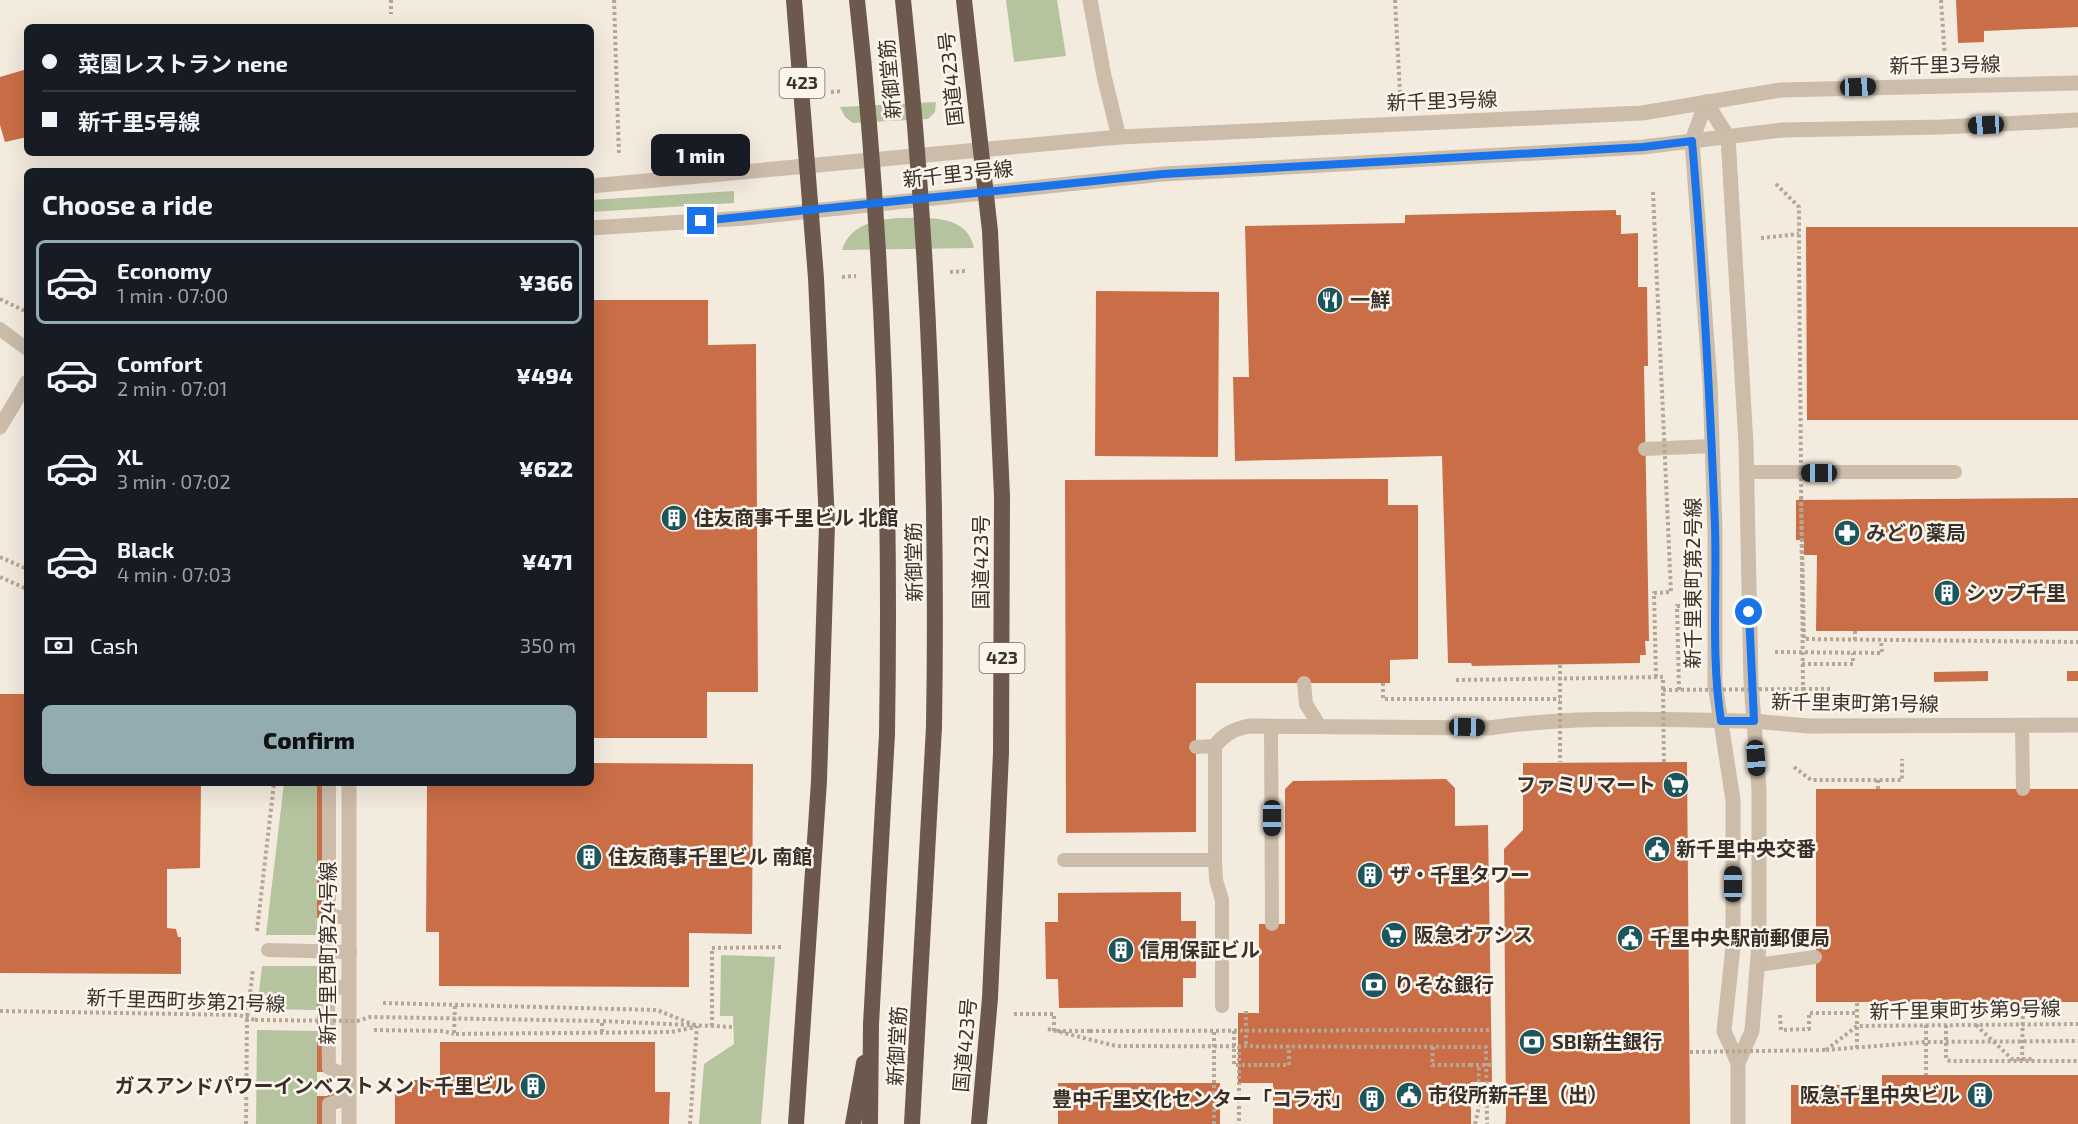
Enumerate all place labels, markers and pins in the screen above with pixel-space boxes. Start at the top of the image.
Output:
restaurant icon: 一鮮 [1315,285,1345,315]
place label: 一鮮 [1350,287,1390,311]
building icon: 住友商事千里ビル 北館 [659,503,689,533]
place label: 住友商事千里ビル 北館 [694,505,898,529]
pharmacy icon: みどり薬局 [1832,518,1862,548]
place label: みどり薬局 [1866,520,1966,544]
building icon: シップ千里 [1932,578,1962,608]
place label: シップ千里 [1966,580,2066,604]
supermarket icon: ファミリマート [1661,770,1691,800]
place label: ファミリマート [1516,772,1656,796]
public building icon: 新千里中央交番 [1642,834,1672,864]
place label: 新千里中央交番 [1676,836,1816,860]
building icon: 住友商事千里ビル 南館 [574,842,604,872]
place label: 住友商事千里ビル 南館 [608,844,812,868]
building icon: ザ・千里タワー [1355,860,1385,890]
place label: ザ・千里タワー [1390,862,1530,886]
supermarket icon: 阪急オアシス [1379,920,1409,950]
place label: 阪急オアシス [1414,922,1533,946]
public building icon: 千里中央駅前郵便局 [1615,923,1645,953]
place label: 千里中央駅前郵便局 [1650,925,1830,949]
building icon: 信用保証ビル [1106,935,1136,965]
place label: 信用保証ビル [1140,937,1260,961]
bank icon: りそな銀行 [1359,970,1389,1000]
place label: りそな銀行 [1394,972,1494,996]
bank icon: SBI新生銀行 [1517,1027,1547,1057]
place label: SBI新生銀行 [1552,1029,1662,1053]
building icon: ガスアンドパワーインベストメント千里ビル [518,1071,548,1101]
place label: ガスアンドパワーインベストメント千里ビル [114,1073,514,1097]
public building icon: 市役所新千里（出） [1394,1080,1424,1110]
building icon: 阪急千里中央ビル [1965,1080,1995,1110]
place label: 市役所新千里（出） [1428,1082,1608,1106]
place label: 阪急千里中央ビル [1800,1082,1960,1106]
building icon: 豊中千里文化センター「コラボ」 [1357,1084,1387,1114]
place label: 豊中千里文化センター「コラボ」 [1052,1086,1352,1110]

